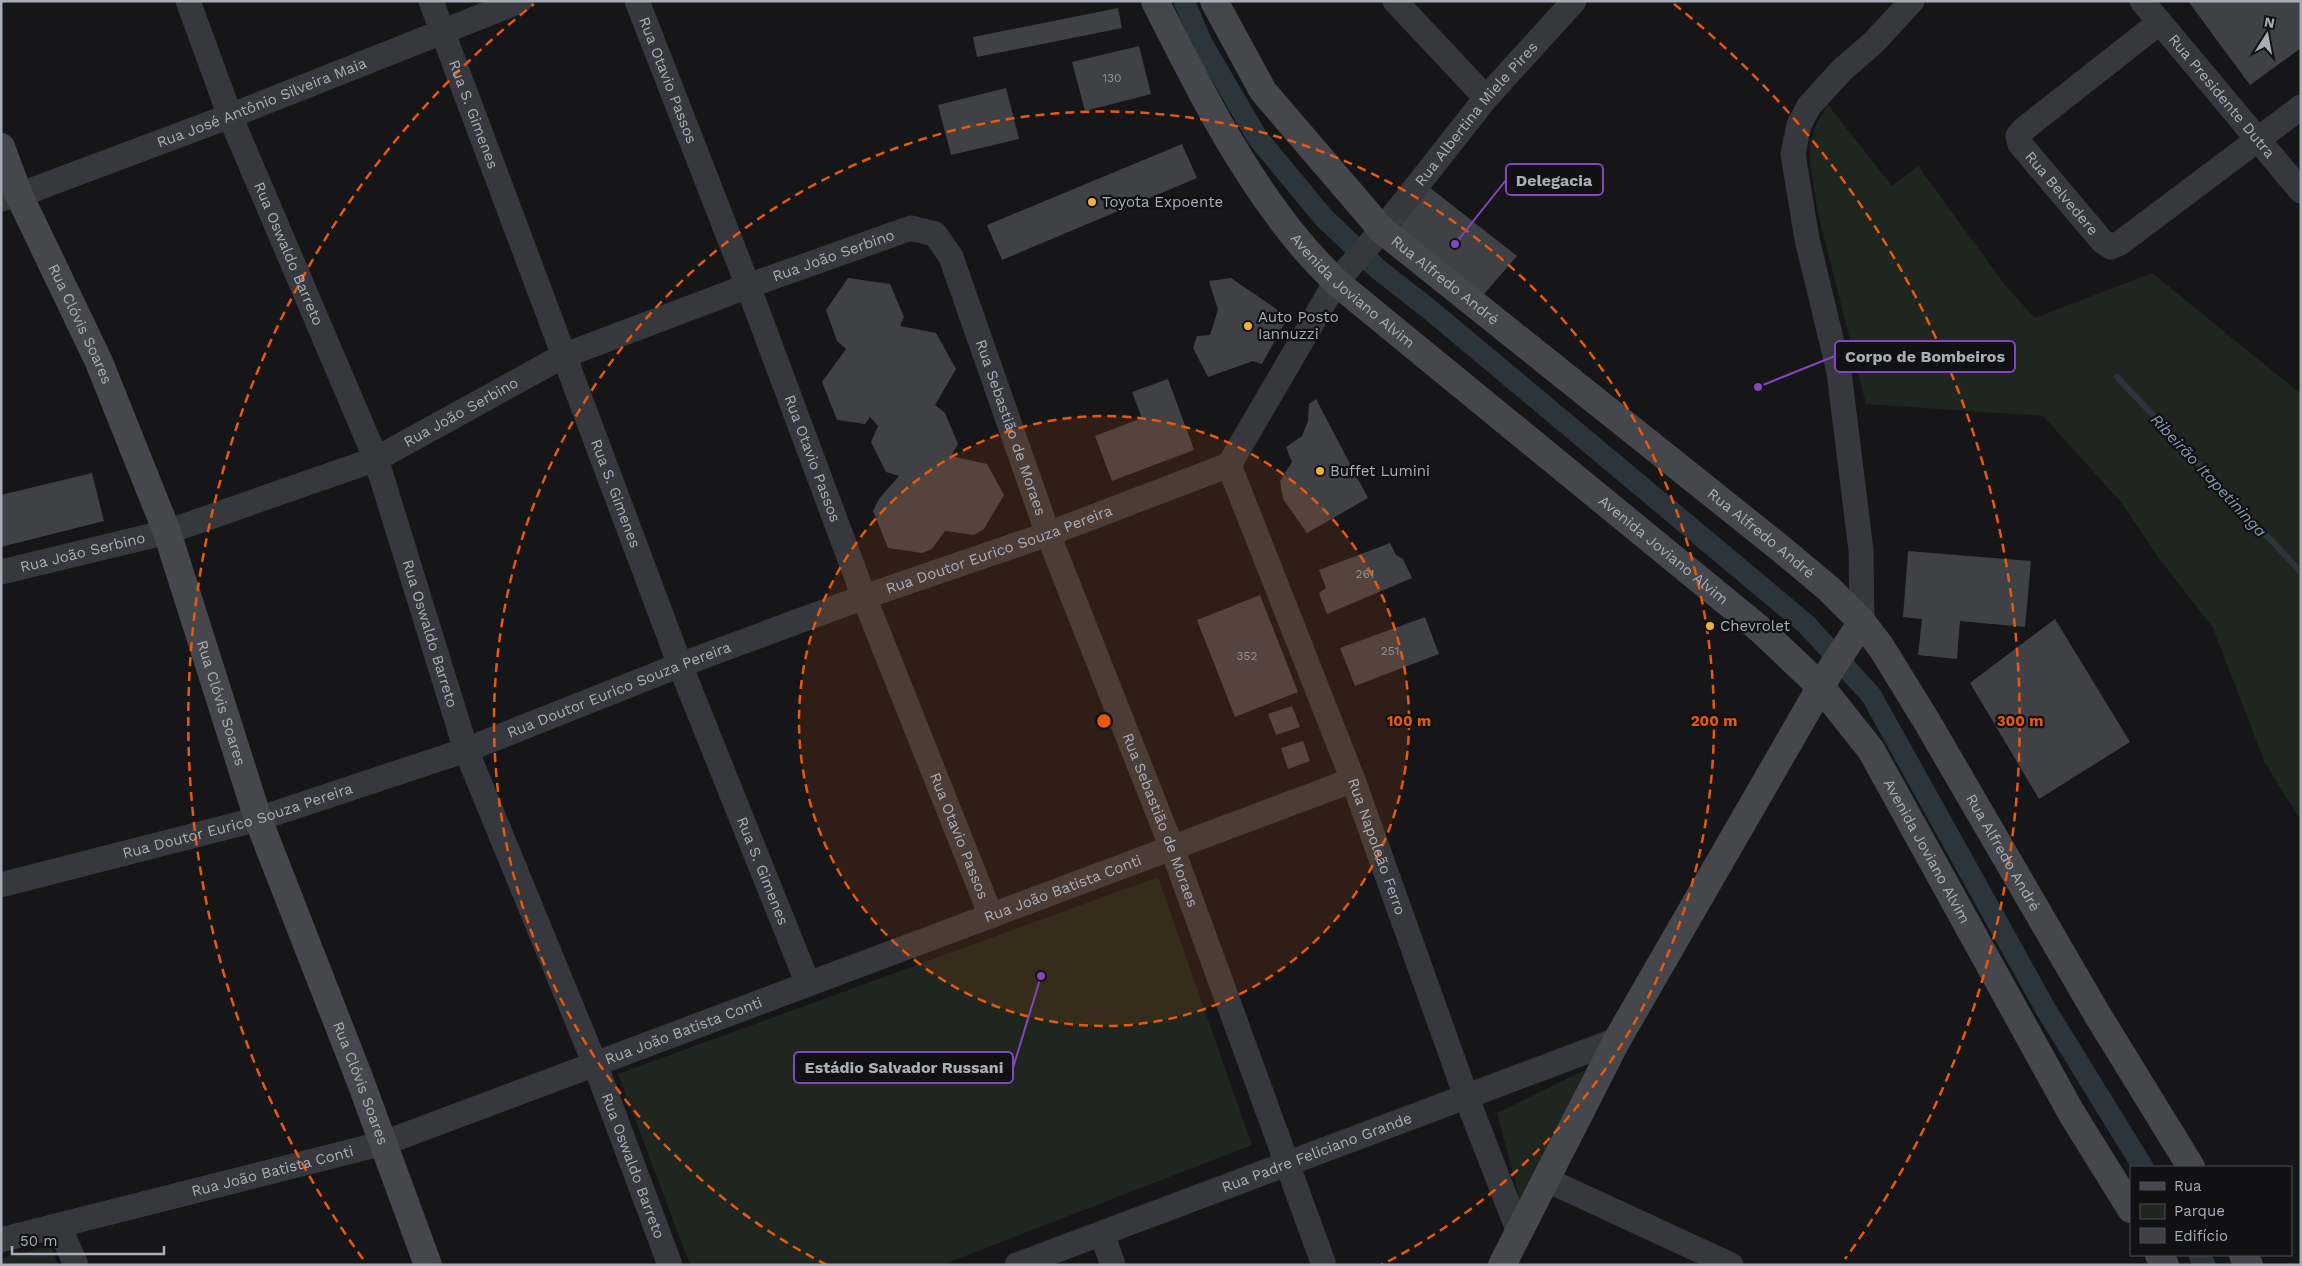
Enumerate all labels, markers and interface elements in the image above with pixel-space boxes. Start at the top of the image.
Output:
north arrow [2242,10,2292,60]
text: N [2263,13,2276,31]
street label: Rua Otavio Passos [635,14,701,146]
street label: Rua Presidente Dutra [2165,30,2279,162]
street label: Rua Albertina Miele Pires [1411,38,1542,190]
street label: Rua José Antônio Silveira Maia [154,54,370,152]
street label: Rua S. Gimenes [445,57,502,171]
house number: 130 [1102,71,1122,85]
street label: Rua Belvedere [2021,148,2102,239]
callout: Delegacia [1506,164,1603,195]
text: Delegacia [1516,171,1593,190]
street label: Rua Oswaldo Barreto [250,179,327,328]
place label: Toyota Expoente [1102,193,1223,211]
marker: Toyota Expoente [1086,196,1098,208]
street label: Rua João Serbino [770,226,897,286]
street label: Avenida Joviano Alvim [1287,230,1419,352]
street label: Rua Alfredo André [1387,232,1502,329]
street label: Rua Clóvis Soares [44,261,116,387]
place label: Auto Posto Iannuzzi [1258,308,1339,343]
marker: Auto Posto Iannuzzi [1242,320,1254,332]
street label: Rua Sebastião de Moraes [972,337,1050,518]
callout: Corpo de Bombeiros [1835,341,2015,372]
text: Corpo de Bombeiros [1845,347,2005,366]
street label: Rua João Serbino [400,373,521,451]
street label: Rua Otavio Passos [780,392,844,525]
water label: Ribeirão Itapetininga [2147,410,2271,541]
street label: Rua S. Gimenes [587,437,644,551]
place label: Buffet Lumini [1330,462,1430,480]
marker: Buffet Lumini [1314,465,1326,477]
street label: Rua Alfredo André [1704,485,1818,582]
street label: Avenida Joviano Alvim [1595,492,1732,608]
street label: Rua Doutor Eurico Souza Pereira [883,501,1115,598]
street label: Rua João Serbino [18,529,147,576]
street label: Rua Oswaldo Barreto [399,557,461,710]
house number: 261 [1356,567,1374,581]
place label: Chevrolet [1720,617,1791,635]
marker: Chevrolet [1704,620,1716,632]
street label: Rua Clóvis Soares [193,638,250,768]
street label: Rua Doutor Eurico Souza Pereira [505,638,734,742]
house number: 251 [1381,644,1399,658]
house number: 352 [1237,649,1257,663]
centre of rings [1095,712,1113,730]
text: 100 m [1387,712,1431,730]
text: 200 m [1691,712,1737,730]
text: 300 m [1997,712,2043,730]
street label: Rua Sebastião de Moraes [1118,730,1202,910]
street label: Rua Otavio Passos [926,770,992,902]
street label: Rua Napoleão Ferro [1344,775,1409,917]
street label: Avenida Joviano Alvim [1880,776,1974,927]
street label: Rua Doutor Eurico Souza Pereira [120,779,355,862]
street label: Rua Alfredo André [1962,791,2044,915]
street label: Rua S. Gimenes [733,814,792,928]
street label: Rua João Batista Conti [982,851,1144,926]
street label: Rua João Batista Conti [602,993,765,1068]
street label: Rua Clóvis Soares [329,1019,392,1148]
callout: Estádio Salvador Russani [794,1052,1013,1083]
text: Estádio Salvador Russani [805,1058,1003,1077]
street label: Rua Oswaldo Barreto [598,1091,668,1241]
street label: Rua Padre Feliciano Grande [1219,1109,1414,1196]
street label: Rua João Batista Conti [189,1142,355,1200]
legend [2130,1166,2292,1256]
text: Rua [2174,1177,2202,1195]
text: Parque [2174,1202,2225,1220]
scale bar [12,1224,165,1256]
text: Edifício [2174,1227,2228,1245]
text: 50 m [20,1232,57,1250]

